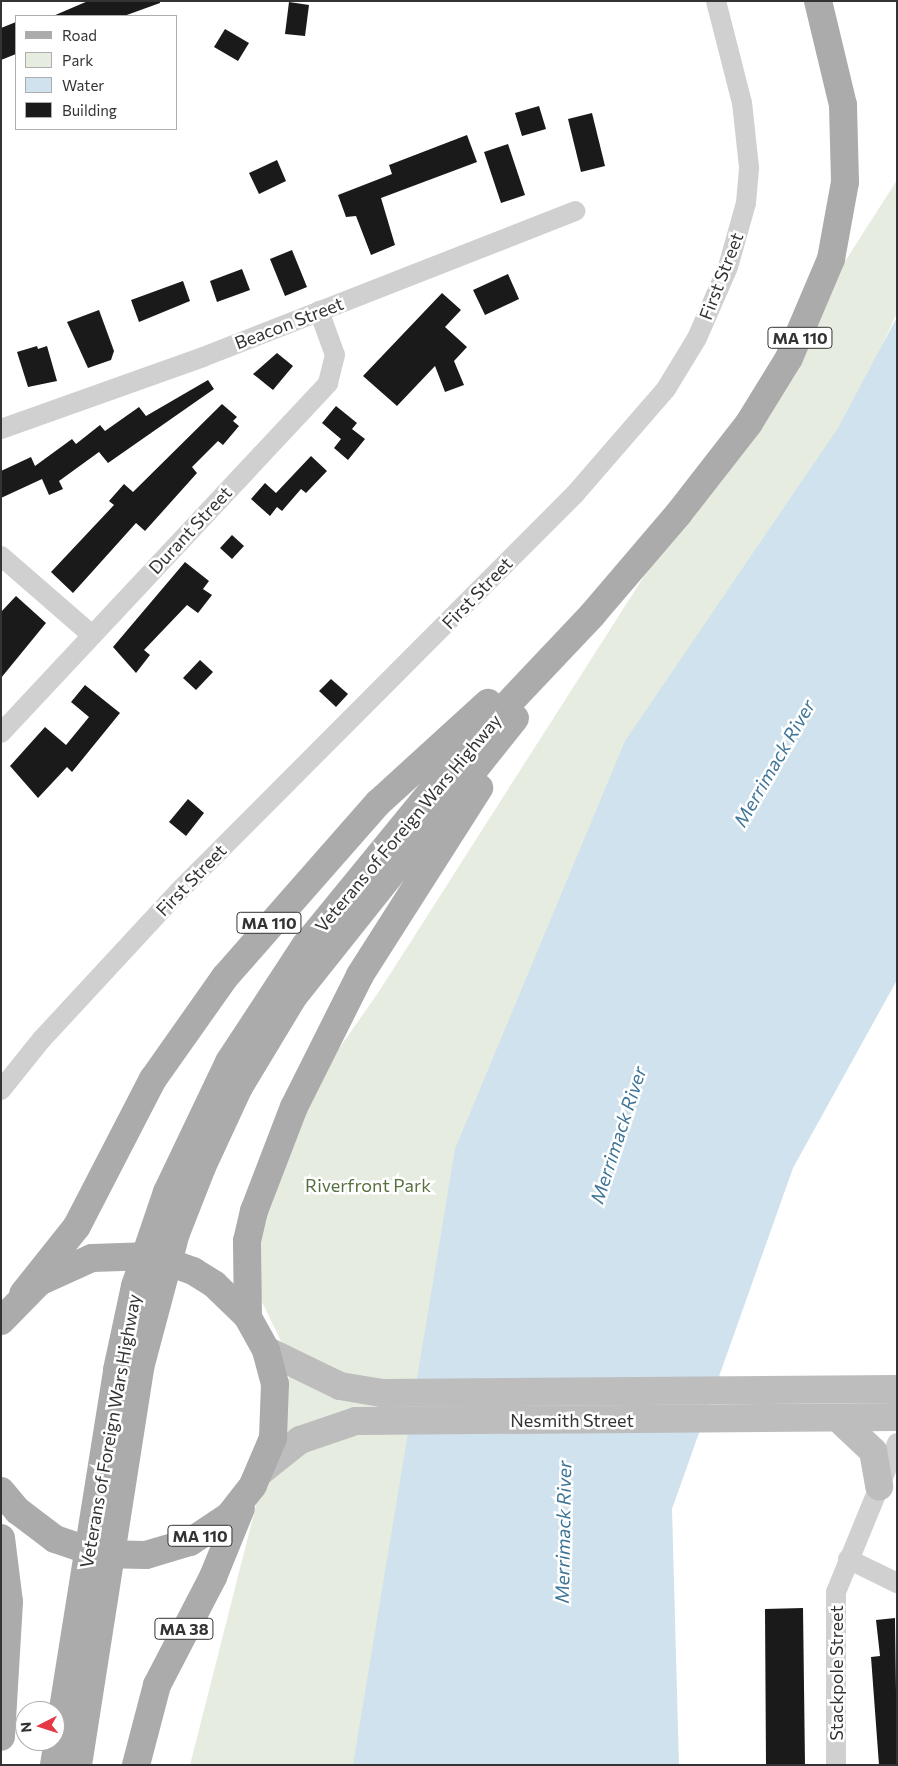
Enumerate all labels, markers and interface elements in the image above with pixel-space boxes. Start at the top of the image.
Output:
legend [15,15,178,130]
text: Road [62,26,97,44]
text: Park [62,51,93,69]
text: Water [62,76,104,94]
text: Building [62,101,117,119]
street label: First Street [694,229,748,323]
street label: Beacon Street [232,292,346,354]
road number: MA 110 [766,324,834,352]
street label: Durant Street [144,482,236,578]
street label: First Street [437,553,517,633]
water label: Merrimack River [728,695,820,831]
street label: Veterans of Foreign Wars Highway [310,710,506,936]
street label: First Street [151,840,231,920]
road number: MA 110 [235,910,303,936]
water label: Merrimack River [585,1064,651,1206]
park label: Riverfront Park [305,1174,431,1196]
street label: Veterans of Foreign Wars Highway [75,1292,145,1570]
street label: Nesmith Street [510,1409,634,1431]
water label: Merrimack River [550,1460,576,1604]
road number: MA 110 [166,1522,234,1550]
street label: Stackpole Street [825,1605,847,1741]
road number: MA 38 [154,1616,214,1642]
north arrow [15,1701,65,1751]
text: N [17,1721,34,1733]

